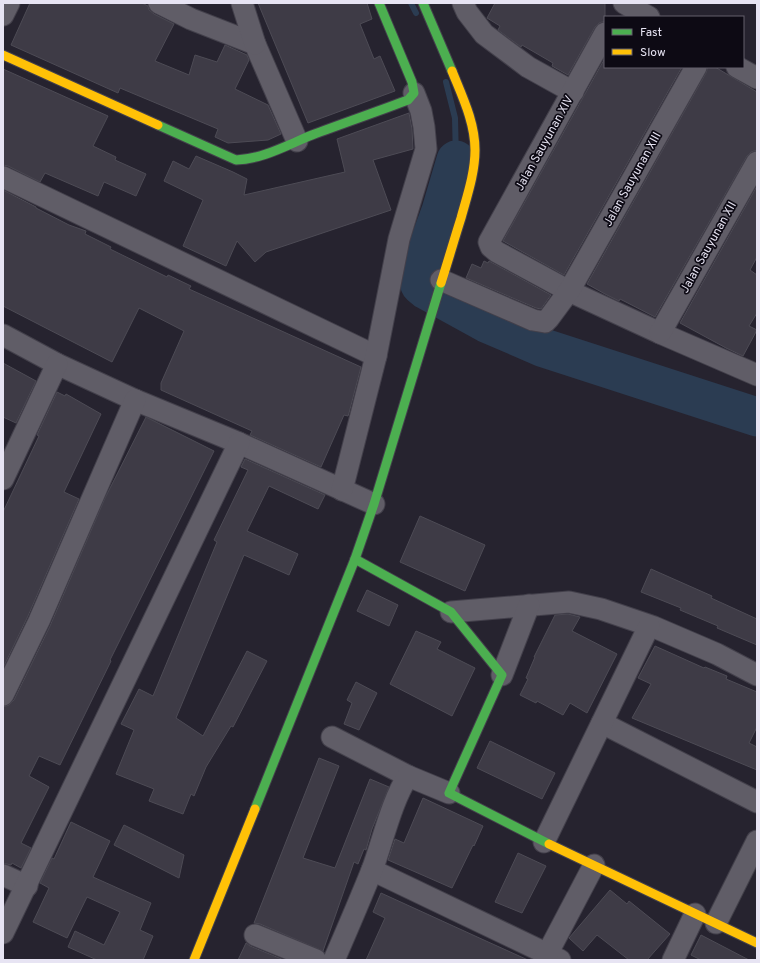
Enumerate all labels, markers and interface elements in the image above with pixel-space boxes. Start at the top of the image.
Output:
legend [604,16,744,68]
text: Fast [640,25,662,41]
text: Slow [640,45,666,61]
street label: Jalan Sauyunan XIV [512,93,578,194]
street label: Jalan Sauyunan XIII [600,129,665,230]
street label: Jalan Sauyunan XII [677,199,741,296]

